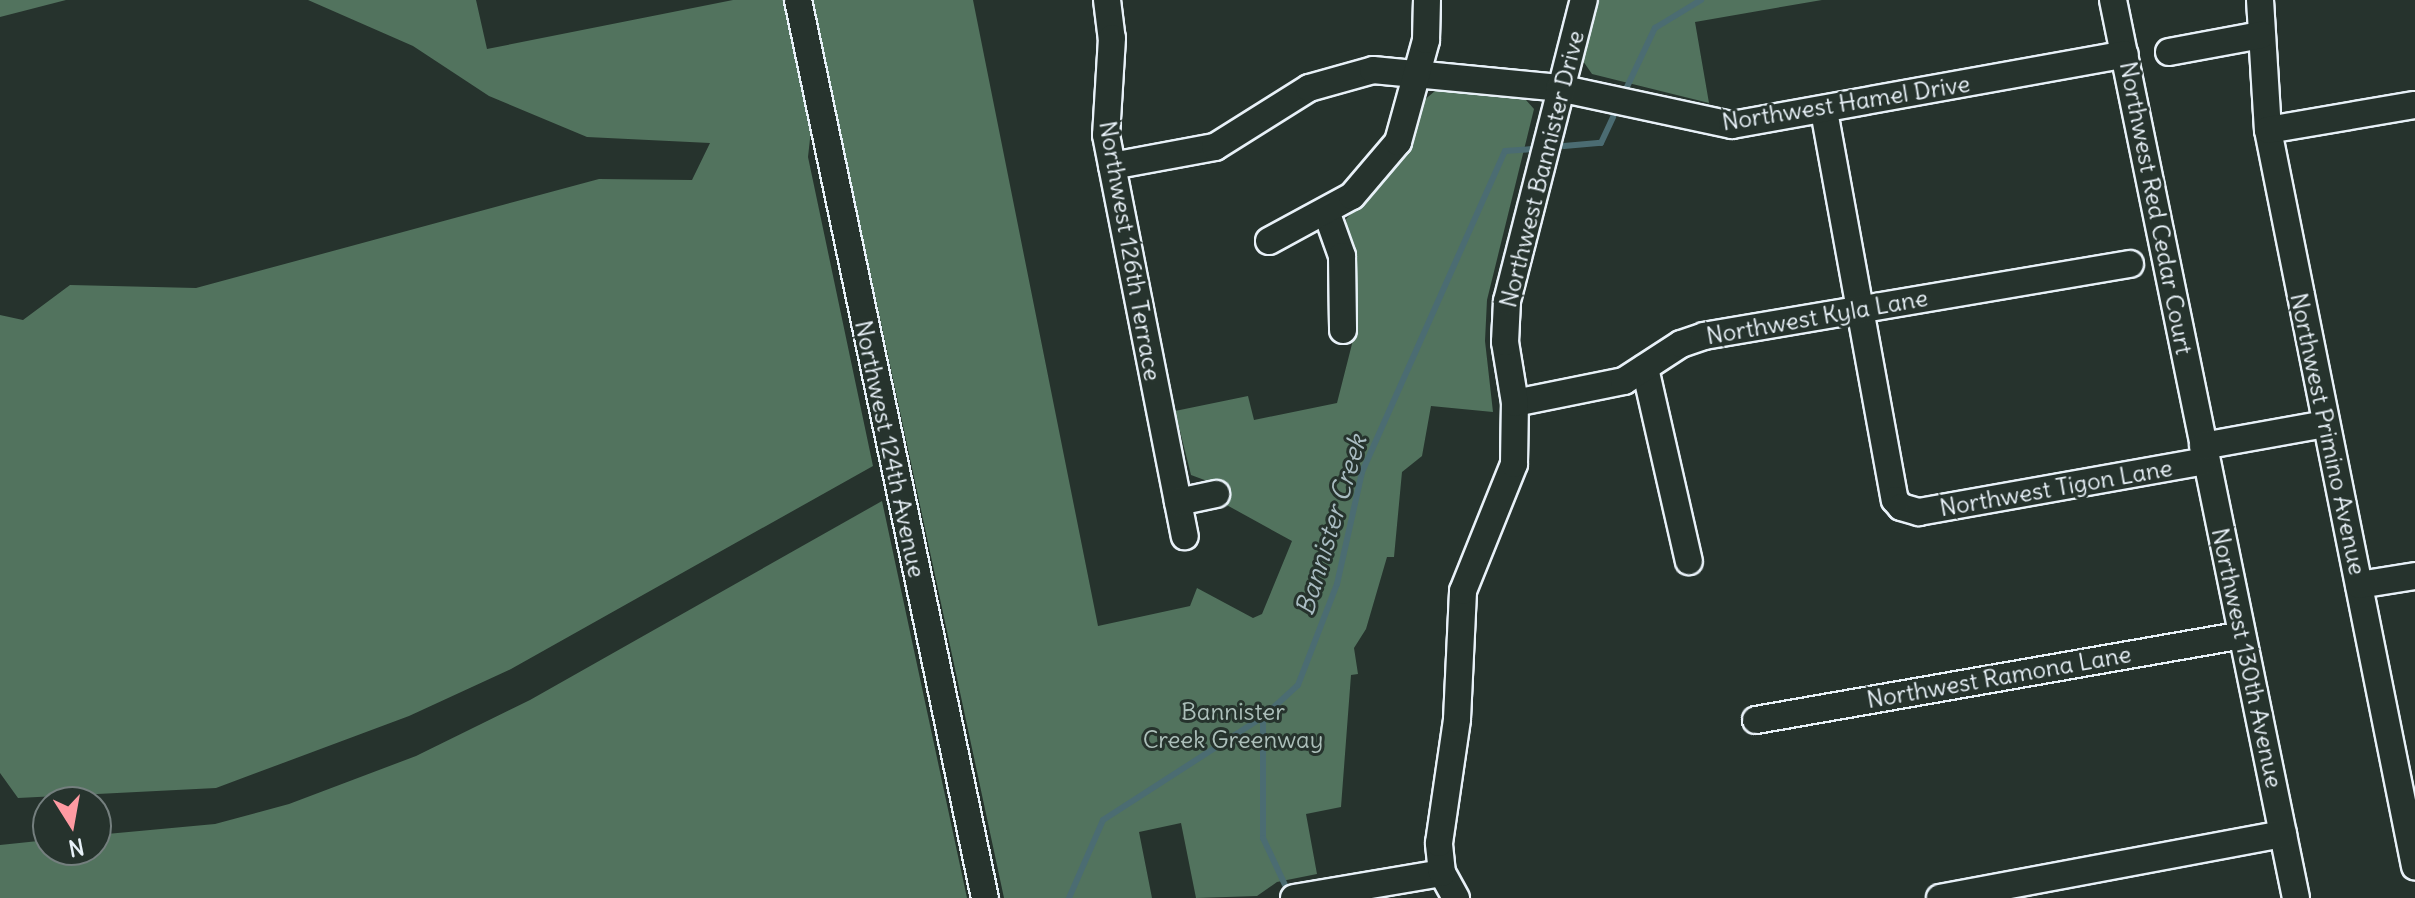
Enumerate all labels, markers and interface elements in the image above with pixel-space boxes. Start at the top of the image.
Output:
street label: Northwest Bannister Drive [1494,28,1590,310]
street label: Northwest Red Cedar Court [2113,59,2199,357]
street label: Northwest Hamel Drive [1720,69,1972,137]
street label: Northwest 126th Terrace [1093,119,1167,383]
street label: Northwest Kyla Lane [1704,283,1930,351]
street label: Northwest Primino Avenue [2284,290,2372,578]
street label: Northwest 124th Avenue [849,318,931,580]
water label: Bannister Creek [1289,431,1373,619]
street label: Northwest Tigon Lane [1937,453,2175,523]
street label: Northwest 130th Avenue [2205,525,2289,791]
street label: Northwest Ramona Lane [1865,640,2133,714]
park label: Bannister Creek Greenway [1143,698,1323,754]
north arrow [32,786,112,866]
text: N [66,832,86,863]

